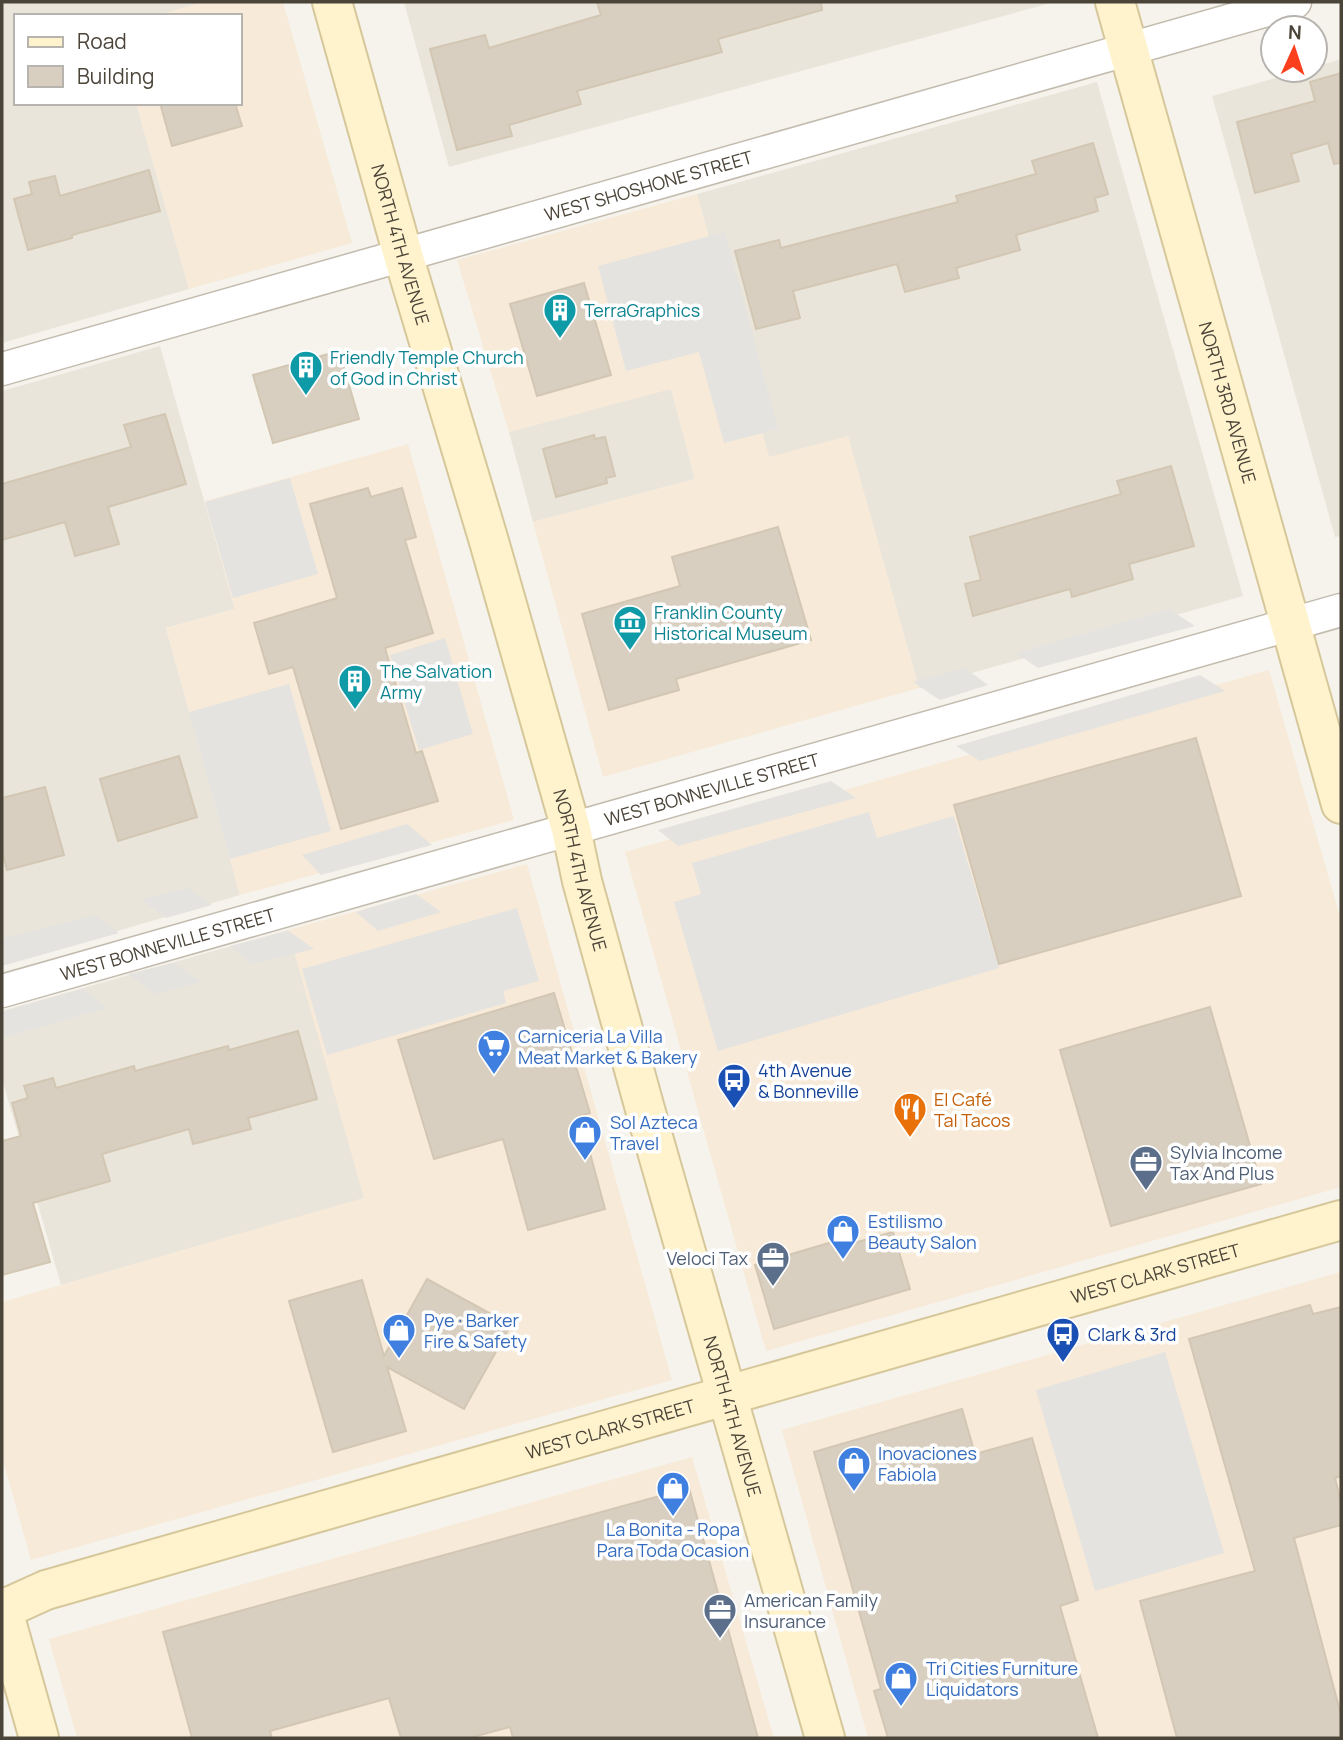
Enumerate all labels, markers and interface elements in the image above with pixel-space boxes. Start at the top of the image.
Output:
legend [14,14,242,105]
north arrow [1259,14,1329,84]
text: N [1287,19,1302,45]
text: Road [77,27,127,55]
text: Building [77,62,154,90]
street label: WEST SHOSHONE STREET [542,145,755,226]
street label: NORTH 4TH AVENUE [366,161,435,328]
building icon: TerraGraphics [541,291,579,340]
place label: TerraGraphics [584,298,700,322]
street label: NORTH 3RD AVENUE [1194,319,1262,486]
place label: Friendly Temple Church of God in Christ [330,345,524,390]
building icon: Friendly Temple Church of God in Christ [287,348,325,397]
place label: Franklin County Historical Museum [654,600,808,645]
museum icon: Franklin County Historical Museum [611,603,649,652]
place label: The Salvation Army [380,659,492,704]
building icon: The Salvation Army [336,662,374,711]
street label: WEST BONNEVILLE STREET [602,747,822,831]
street label: NORTH 4TH AVENUE [548,786,613,954]
street label: WEST BONNEVILLE STREET [57,902,278,986]
place label: Carniceria La Villa Meat Market & Bakery [518,1024,698,1069]
supermarket icon: Carniceria La Villa Meat Market & Bakery [475,1027,513,1076]
place label: 4th Avenue & Bonneville [758,1058,859,1103]
bus stop icon: 4th Avenue & Bonneville [715,1061,753,1110]
place label: El Café Tal Tacos [934,1087,1010,1132]
restaurant icon: El Café Tal Tacos [891,1090,929,1139]
place label: Sol Azteca Travel [610,1110,698,1155]
shop icon: Sol Azteca Travel [566,1113,604,1162]
place label: Sylvia Income Tax And Plus [1170,1140,1282,1185]
office icon: Sylvia Income Tax And Plus [1127,1143,1165,1192]
place label: Estilismo Beauty Salon [868,1209,977,1254]
shop icon: Estilismo Beauty Salon [824,1212,862,1261]
street label: WEST CLARK STREET [1068,1237,1243,1309]
office icon: Veloci Tax [754,1239,792,1288]
place label: Veloci Tax [666,1246,749,1270]
place label: Pye · Barker Fire & Safety [424,1308,528,1353]
shop icon: Pye · Barker Fire & Safety [380,1311,418,1360]
bus stop icon: Clark & 3rd [1044,1315,1082,1364]
place label: Clark & 3rd [1088,1322,1176,1346]
street label: NORTH 4TH AVENUE [698,1333,767,1499]
street label: WEST CLARK STREET [523,1393,698,1464]
place label: Inovaciones Fabiola [878,1441,977,1486]
shop icon: Inovaciones Fabiola [835,1444,873,1493]
shop icon: La Bonita - Ropa Para Toda Ocasion [654,1469,692,1518]
place label: La Bonita - Ropa Para Toda Ocasion [597,1517,749,1562]
place label: American Family Insurance [744,1588,878,1633]
office icon: American Family Insurance [701,1591,739,1640]
place label: Tri Cities Furniture Liquidators [926,1656,1078,1701]
shop icon: Tri Cities Furniture Liquidators [882,1659,920,1708]

